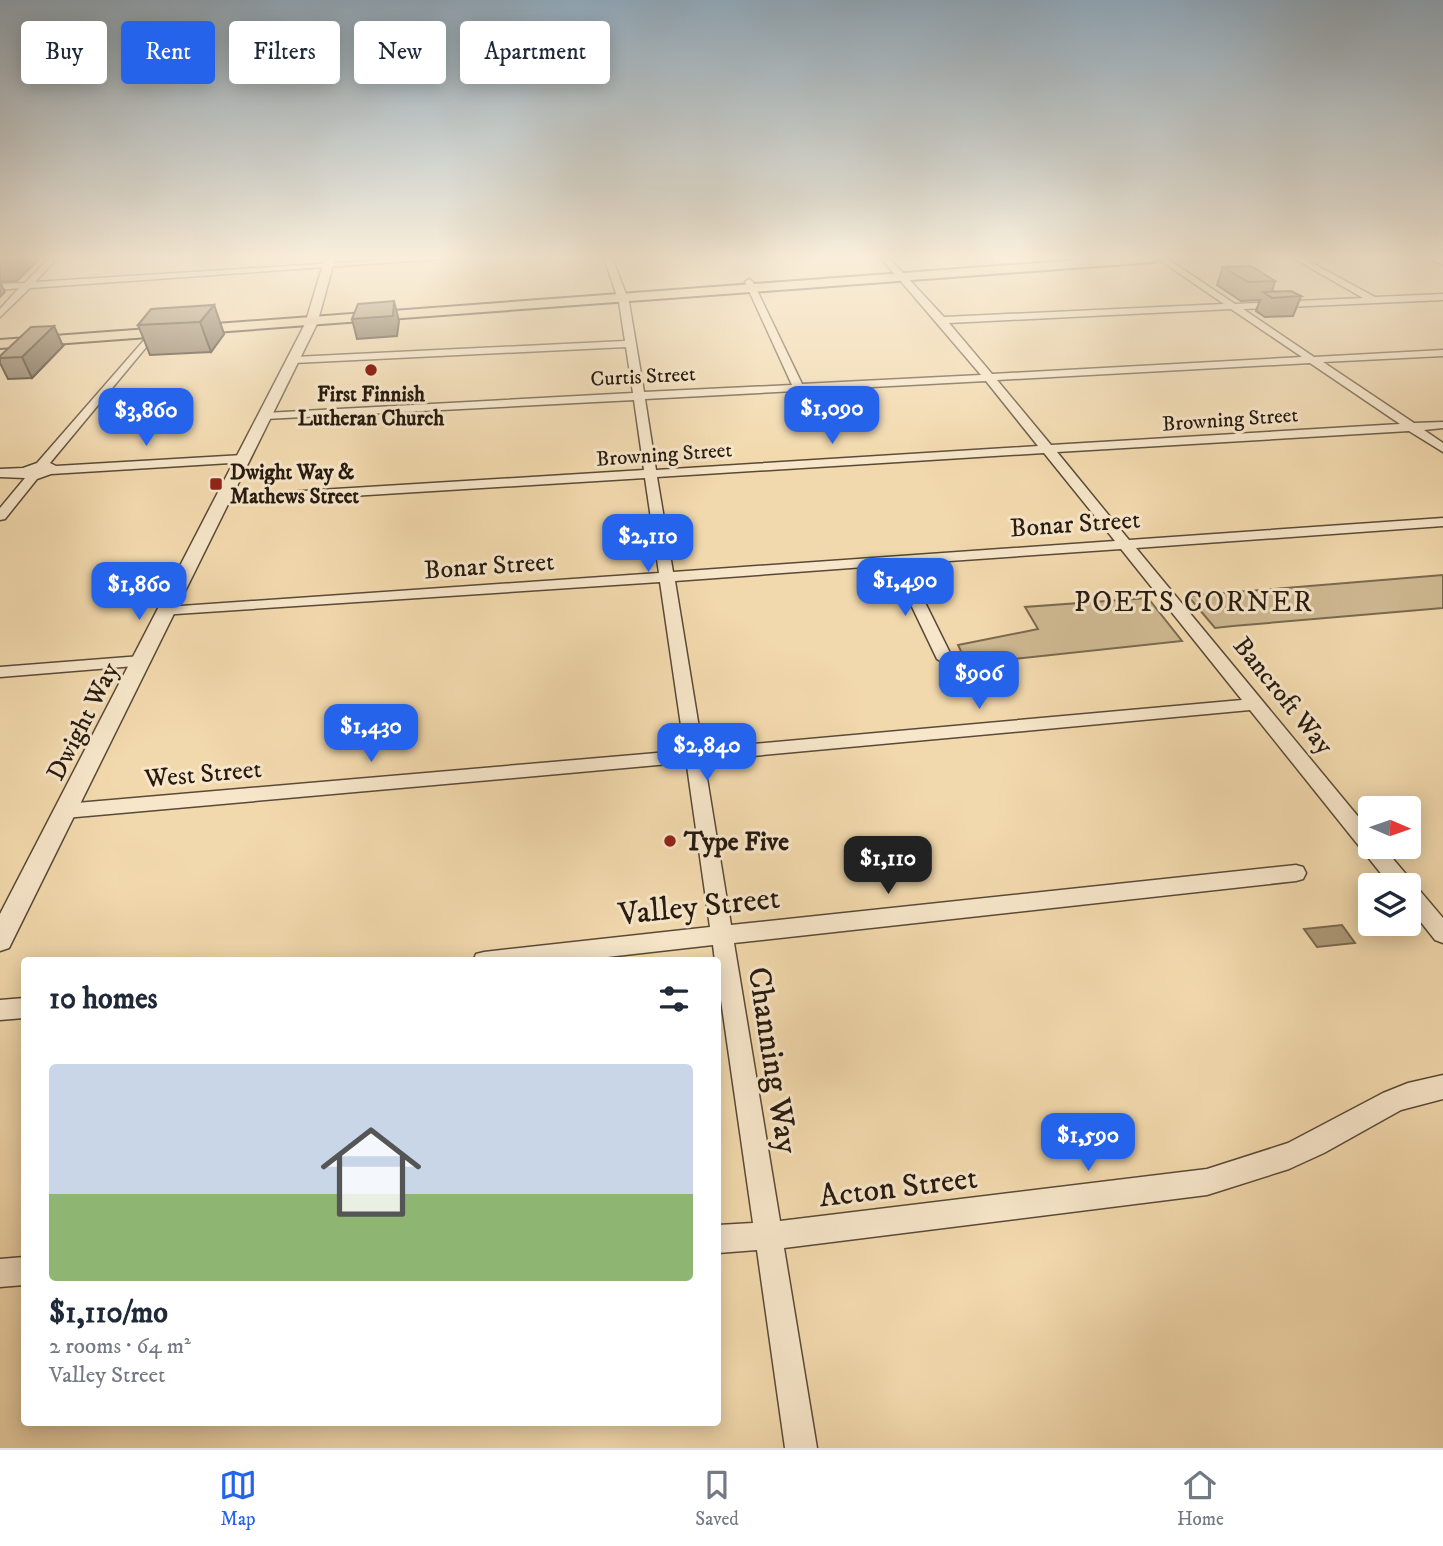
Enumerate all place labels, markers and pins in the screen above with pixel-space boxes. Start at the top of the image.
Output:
marker: First Finnish Lutheran Church [363,362,379,378]
place label: First Finnish Lutheran Church [298,382,445,432]
pin: $1,090 [775,386,889,446]
pin: $3,860 [89,388,203,448]
place label: Dwight Way & Mathews Street [230,460,359,510]
marker: Dwight Way & Mathews Street [208,476,224,492]
pin: $2,110 [591,514,705,574]
pin: $1,490 [848,558,962,618]
pin: $1,860 [82,562,196,622]
pin: $906 [938,652,1020,711]
pin: $1,430 [314,704,428,764]
pin: $2,840 [650,724,764,783]
place label: Type Five [683,826,789,859]
marker: Type Five [662,833,678,849]
pin: $1,110 [831,836,945,896]
pin: $1,590 [1031,1114,1145,1173]

